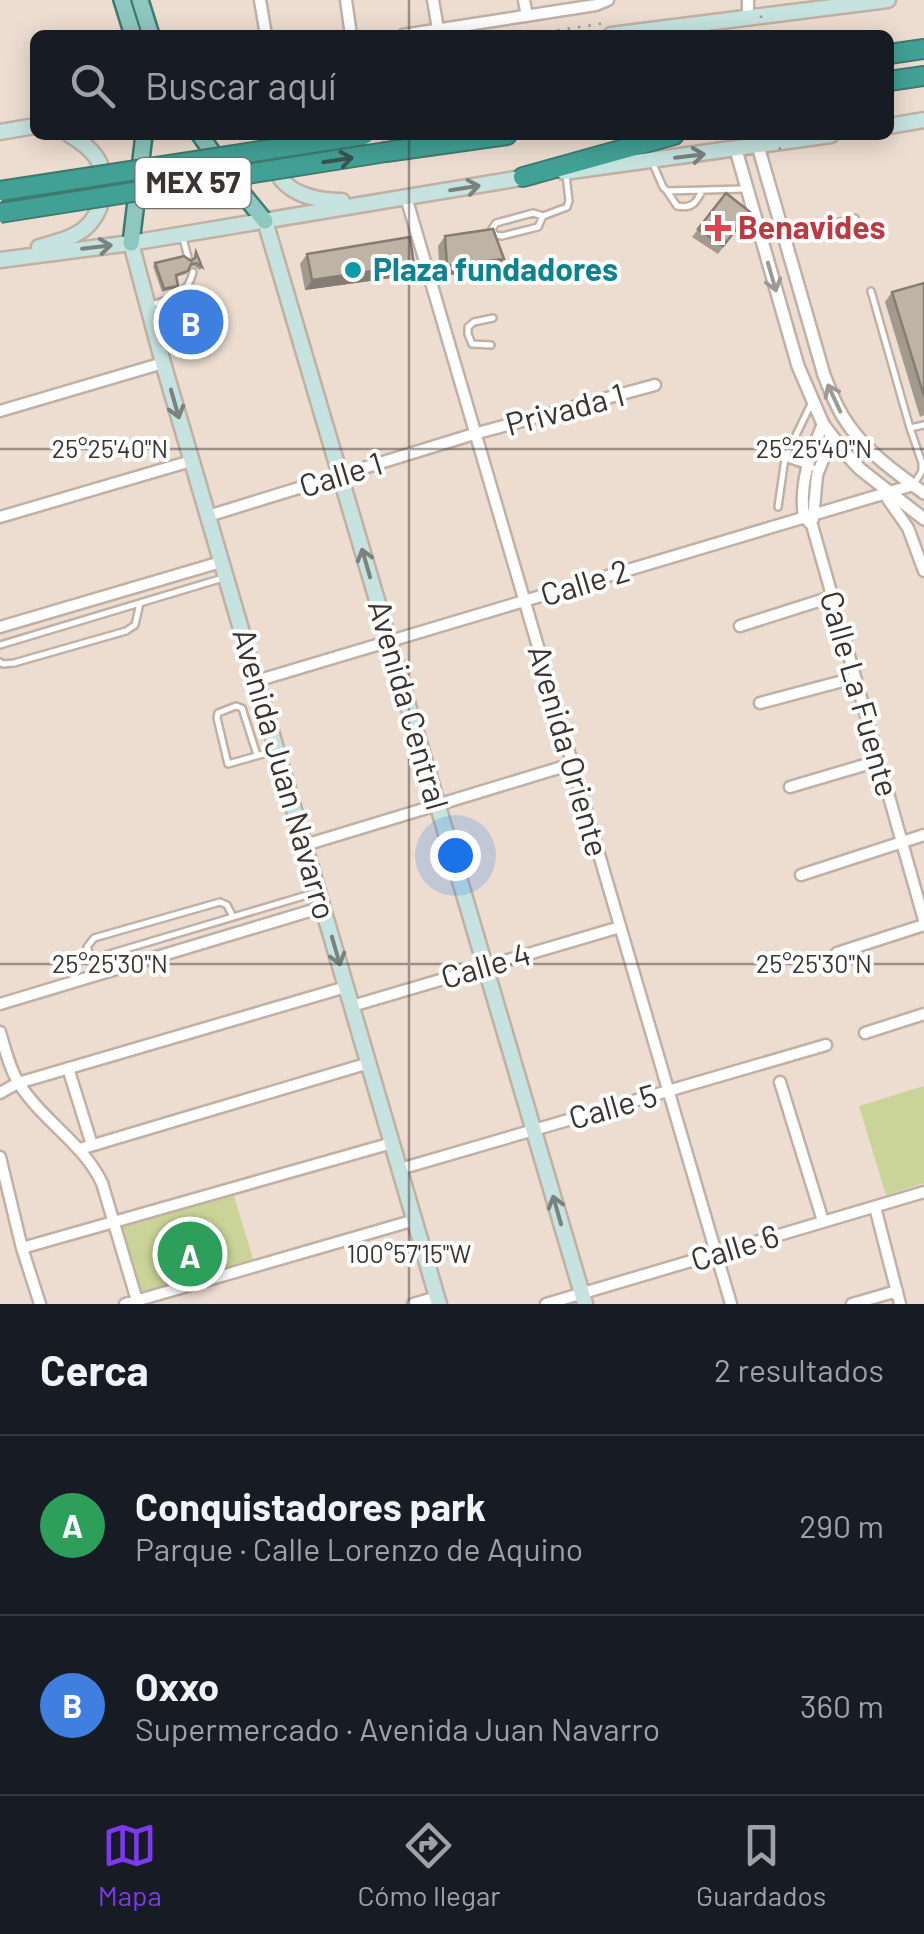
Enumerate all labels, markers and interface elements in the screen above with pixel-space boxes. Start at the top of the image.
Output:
search box [30,30,894,140]
icon: search [65,58,120,113]
text: Buscar aquí [145,62,336,108]
one-way arrow [673,146,705,165]
one-way arrow [322,150,354,169]
road number: MEX 57 [136,158,250,208]
one-way arrow [448,178,481,196]
place label: Benavides [738,207,886,245]
marker: Benavides [707,217,729,239]
one-way arrow [80,237,112,256]
place label: Plaza fundadores [373,249,618,287]
marker: Plaza fundadores [342,259,364,281]
one-way arrow [764,261,783,293]
pin: B [158,284,224,360]
street label: Privada 1 [501,374,628,442]
one-way arrow [824,384,843,414]
one-way arrow [167,388,185,419]
text: 25°25'40"N [52,433,168,463]
text: 25°25'40"N [756,433,872,463]
street label: Calle 1 [294,443,387,504]
one-way arrow [356,548,374,579]
street label: Calle 2 [535,550,633,613]
street label: Calle La Fuente [813,586,908,801]
street label: Avenida Central [362,595,458,814]
street label: Avenida Juan Navarro [226,624,346,923]
street label: Avenida Oriente [522,640,618,861]
your location [430,830,481,881]
street label: Calle 4 [436,933,535,995]
one-way arrow [328,935,346,966]
text: 25°25'30"N [52,948,168,978]
text: 25°25'30"N [756,948,872,978]
street label: Calle 5 [564,1074,661,1136]
one-way arrow [547,1195,565,1227]
street label: Calle 6 [686,1215,783,1277]
pin: A [158,1216,222,1292]
text: 100°57'15"W [347,1238,471,1268]
text: Cerca [40,1344,149,1394]
text: 2 resultados [714,1350,884,1388]
text: Conquistadores park [135,1483,486,1529]
text: A [62,1506,83,1544]
text: 290 m [799,1506,884,1544]
text: Parque · Calle Lorenzo de Aquino [135,1529,583,1567]
text: Oxxo [135,1663,219,1709]
text: B [63,1686,82,1724]
text: 360 m [800,1686,884,1724]
text: Supermercado · Avenida Juan Navarro [135,1709,660,1747]
tab: Mapa [98,1818,162,1912]
tab: Cómo llegar [357,1818,501,1912]
tab: Guardados [696,1818,826,1912]

